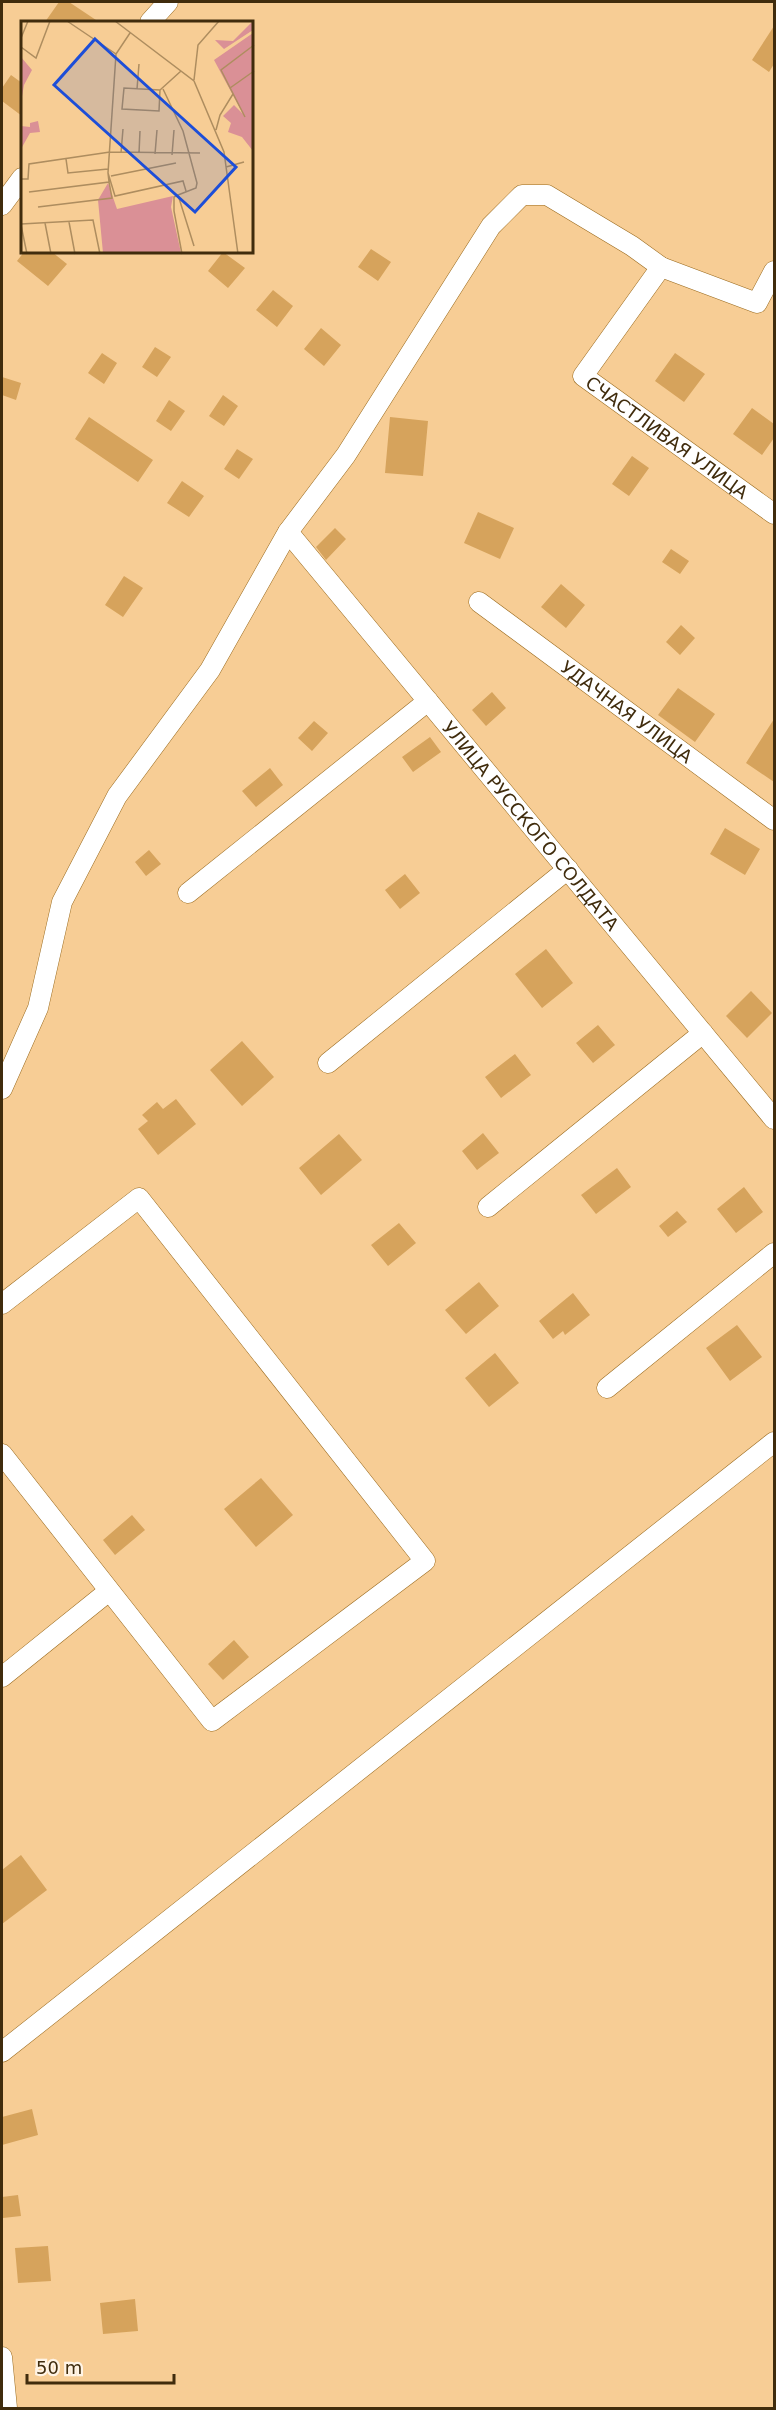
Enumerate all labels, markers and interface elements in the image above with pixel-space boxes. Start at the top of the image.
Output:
inset map [21,21,254,254]
street label: СЧАСТЛИВАЯ УЛИЦА [582,371,753,503]
street label: УДАЧНАЯ УЛИЦА [557,656,697,767]
street label: УЛИЦА РУССКОГО СОЛДАТА [438,717,624,935]
scale bar [27,2347,174,2385]
text: 50 m [36,2357,82,2378]

